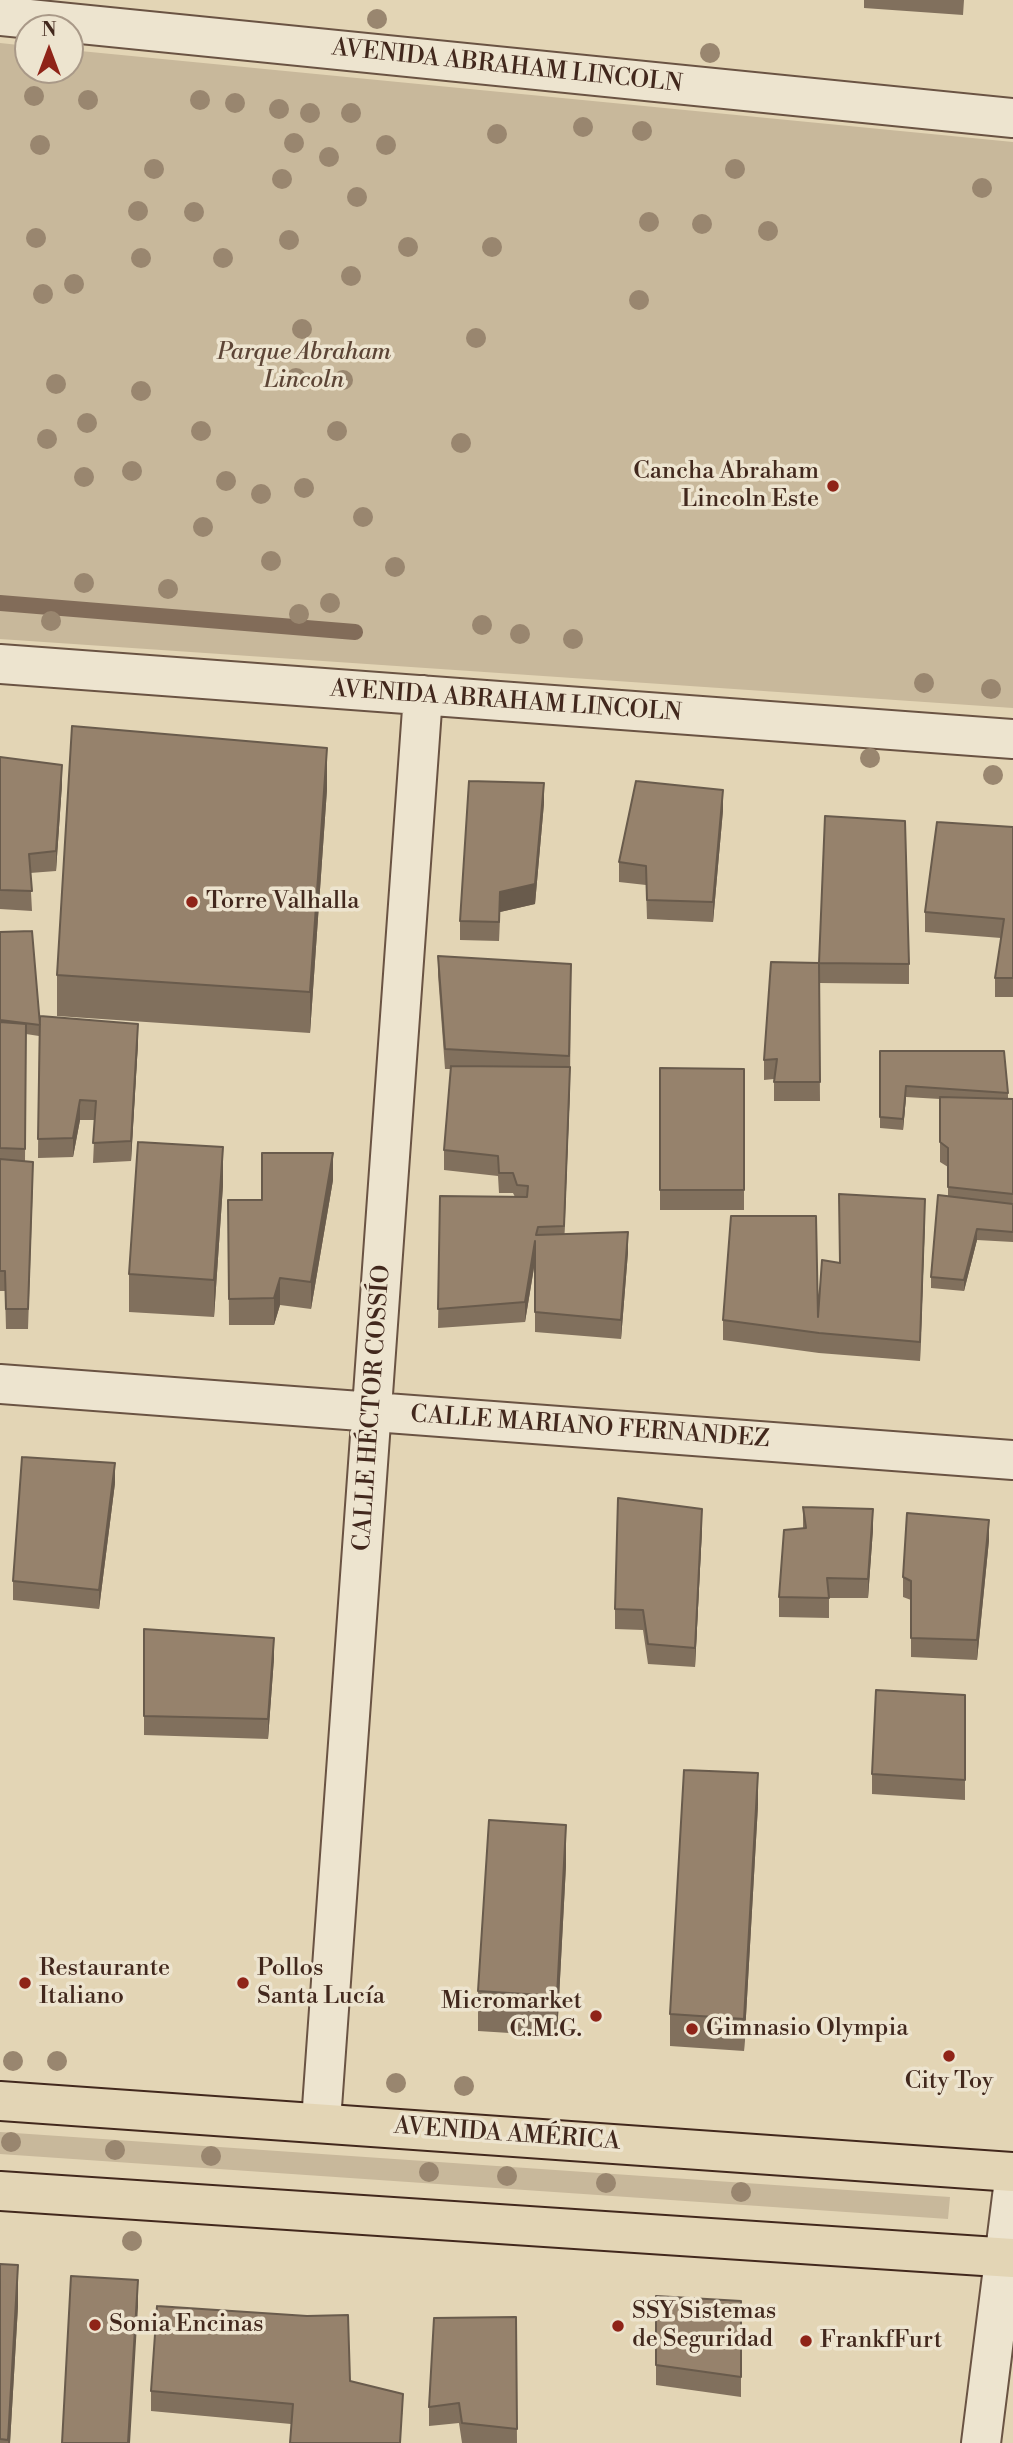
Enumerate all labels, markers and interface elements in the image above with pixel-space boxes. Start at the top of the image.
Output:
north arrow [14,14,84,84]
text: N [41,18,57,42]
street label: AVENIDA ABRAHAM LINCOLN [330,34,684,100]
park label: Parque Abraham Lincoln [217,339,391,395]
place label: Cancha Abraham Lincoln Este [633,458,819,514]
marker: Cancha Abraham Lincoln Este [825,478,841,494]
street label: AVENIDA ABRAHAM LINCOLN [329,675,683,729]
place label: Torre Valhalla [206,888,359,916]
marker: Torre Valhalla [184,894,200,910]
street label: CALLE HÉCTOR COSSÍO [349,1264,397,1552]
street label: CALLE MARIANO FERNANDEZ [410,1401,770,1455]
place label: Restaurante Italiano [39,1955,170,2011]
place label: Pollos Santa Lucía [257,1955,385,2011]
marker: Restaurante Italiano [17,1975,33,1991]
marker: Pollos Santa Lucía [235,1975,251,1991]
place label: Micromarket C.M.G. [441,1988,582,2044]
marker: Micromarket C.M.G. [588,2008,604,2024]
place label: Gimnasio Olympia [706,2015,908,2043]
marker: Gimnasio Olympia [684,2021,700,2037]
marker: City Toy [941,2048,957,2064]
place label: City Toy [905,2068,993,2096]
street label: AVENIDA AMÉRICA [393,2113,621,2157]
place label: SSY Sistemas de Seguridad [632,2298,776,2354]
place label: Sonia Encinas [109,2311,263,2339]
marker: Sonia Encinas [87,2317,103,2333]
marker: SSY Sistemas de Seguridad [610,2318,626,2334]
place label: FrankfFurt [820,2327,942,2355]
marker: FrankfFurt [798,2333,814,2349]

